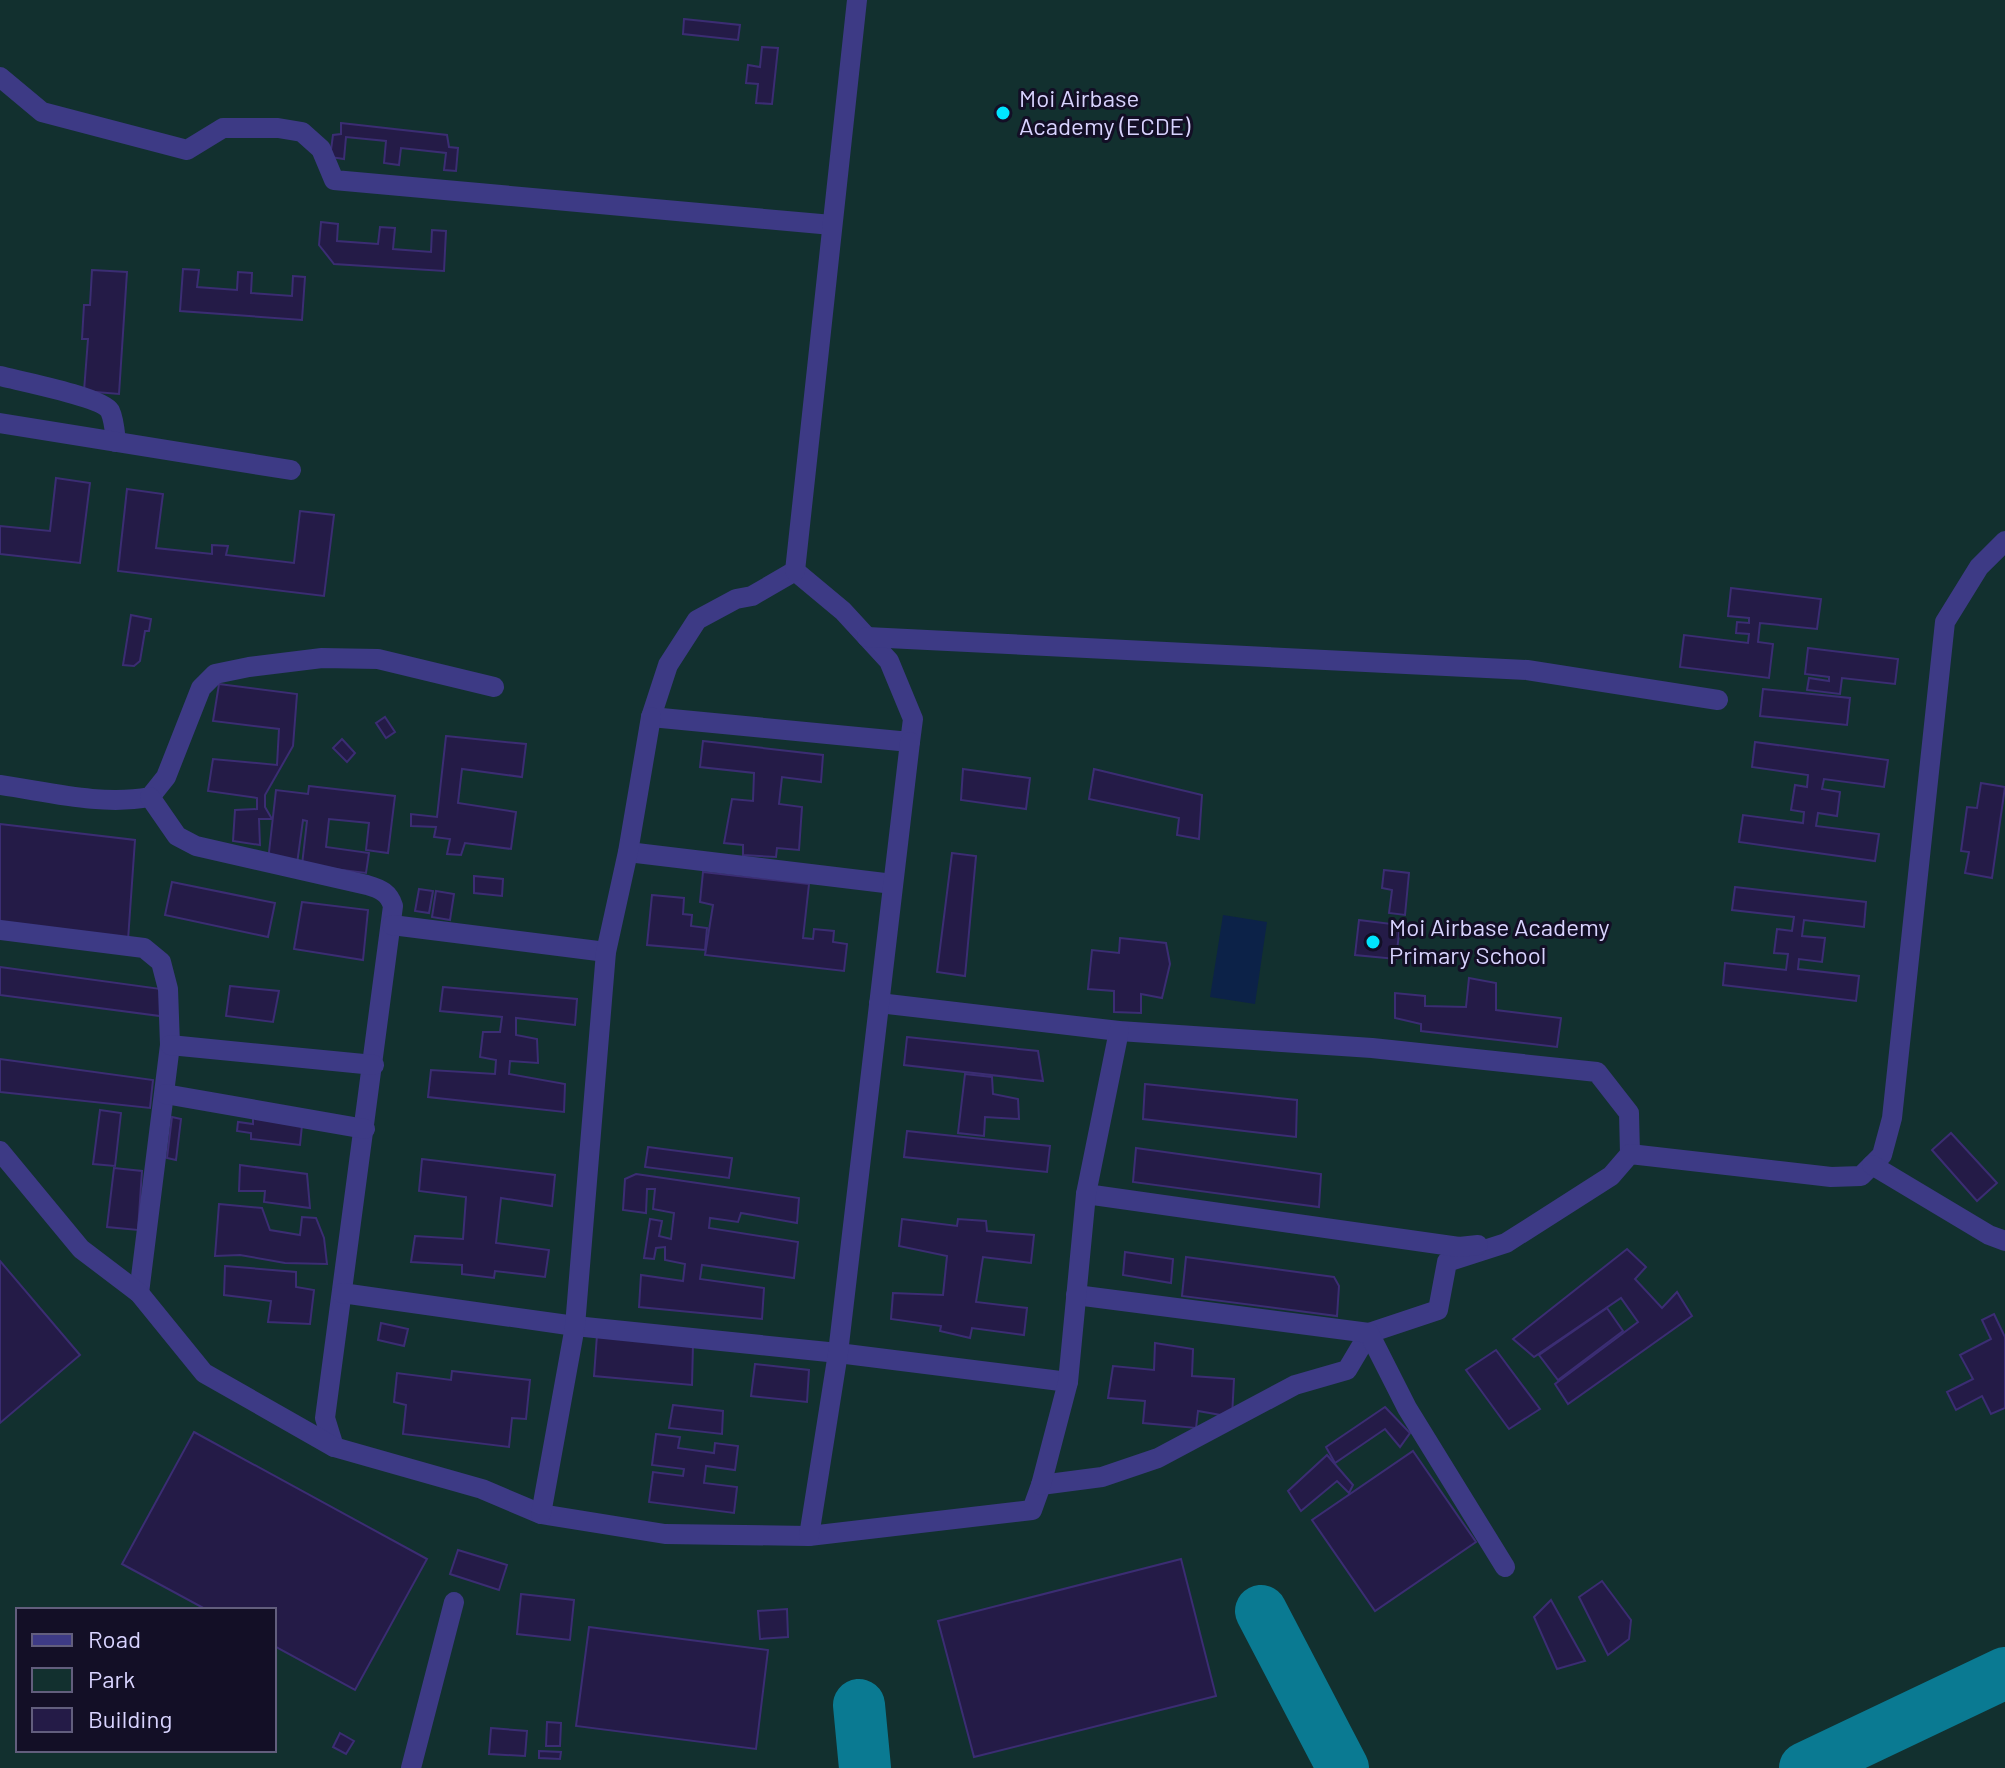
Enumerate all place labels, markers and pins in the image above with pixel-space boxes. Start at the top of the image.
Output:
place label: Moi Airbase Academy (ECDE) [1019,83,1191,140]
marker: Moi Airbase Academy (ECDE) [994,104,1012,122]
place label: Moi Airbase Academy Primary School [1389,912,1610,969]
marker: Moi Airbase Academy Primary School [1364,933,1382,951]

